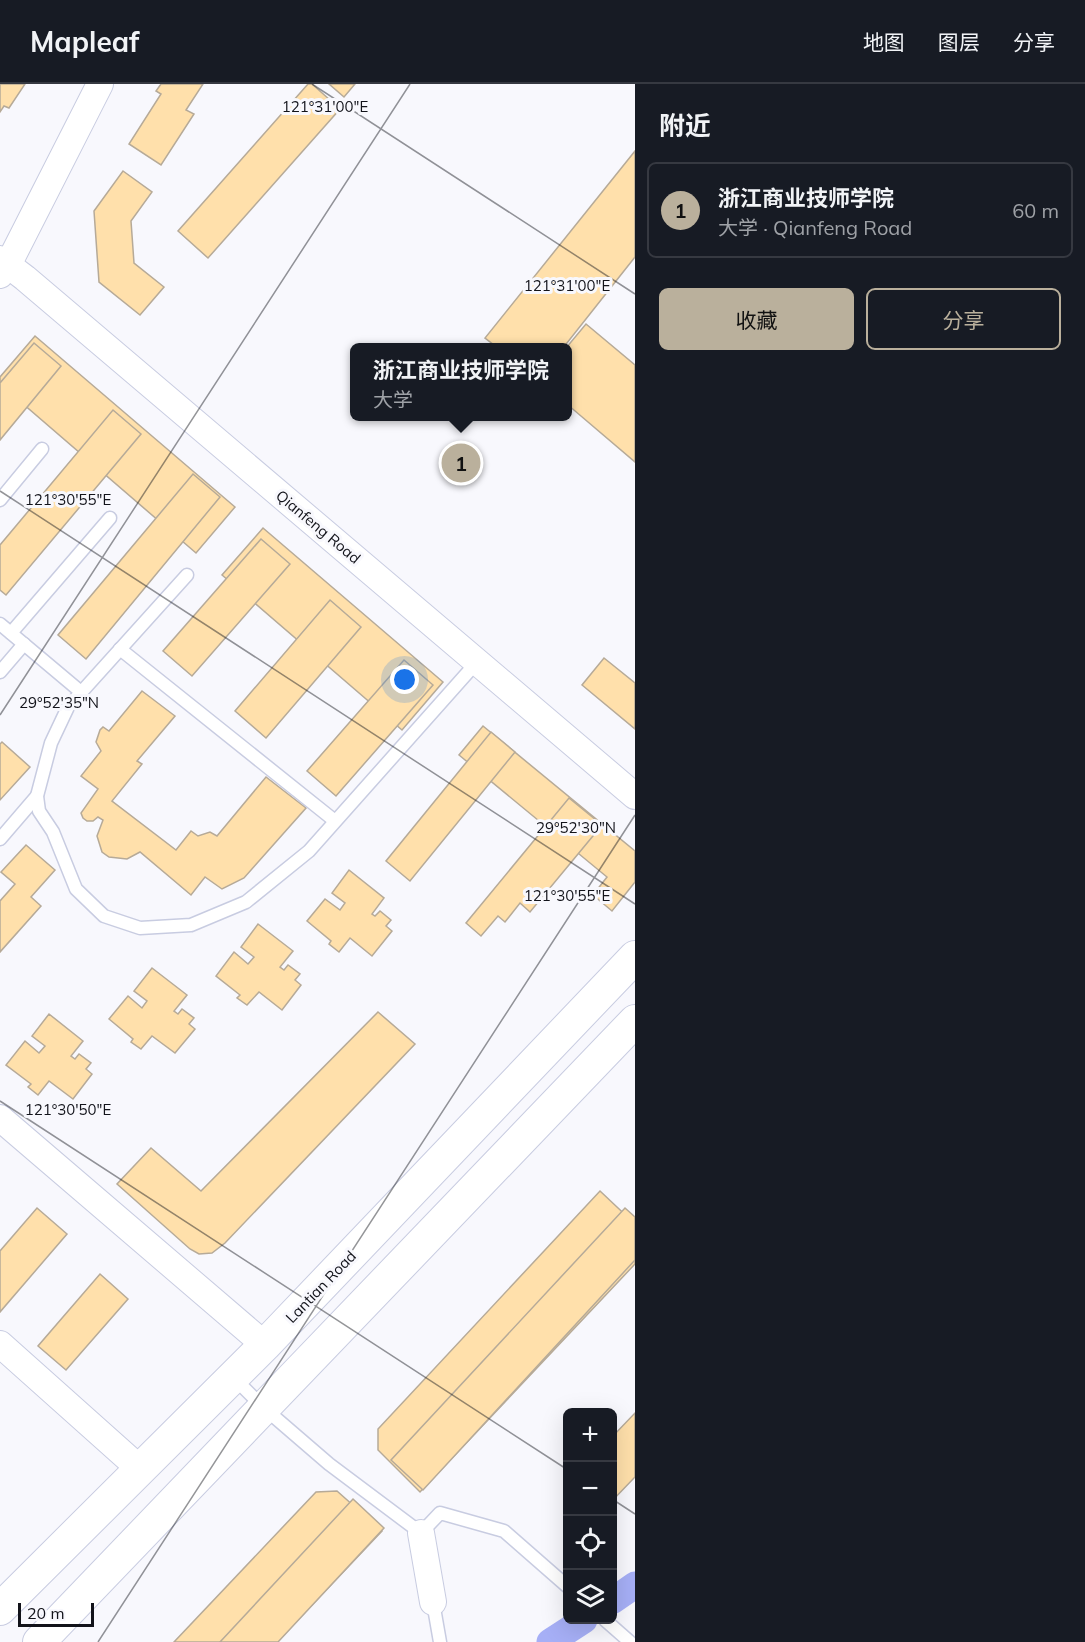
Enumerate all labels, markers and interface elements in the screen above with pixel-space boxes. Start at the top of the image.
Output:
text: Mapleaf [30,24,139,59]
text: 地图 [863,29,905,55]
text: 图层 [938,29,980,55]
text: 分享 [1013,29,1055,55]
text: 121°31'00"E [282,97,368,116]
text: 附近 [659,109,711,142]
text: 浙江商业技师学院 [718,184,894,212]
text: 1 [675,198,687,223]
text: 60 m [1012,198,1059,223]
text: 大学 · Qianfeng Road [718,215,912,240]
text: 121°31'00"E [524,276,610,295]
button: 收藏 [659,288,854,350]
button: 分享 [866,288,1061,350]
popup [350,343,572,421]
text: 浙江商业技师学院 [373,356,549,384]
text: 大学 [373,387,413,412]
pin: 1 [442,440,480,485]
street label: Qianfeng Road [272,486,364,567]
text: 121°30'55"E [25,490,111,509]
your location [390,665,419,694]
text: 29°52'35"N [19,693,99,712]
text: 29°52'30"N [536,818,616,837]
text: 121°30'55"E [524,886,610,905]
text: 121°30'50"E [25,1100,111,1119]
street label: Lantian Road [281,1247,360,1327]
map controls [563,1408,617,1624]
button: + [563,1408,617,1462]
button: − [563,1462,617,1516]
button: locate [563,1516,617,1570]
button: layers [563,1570,617,1624]
scale bar [18,1600,94,1628]
text: 20 m [27,1603,64,1623]

